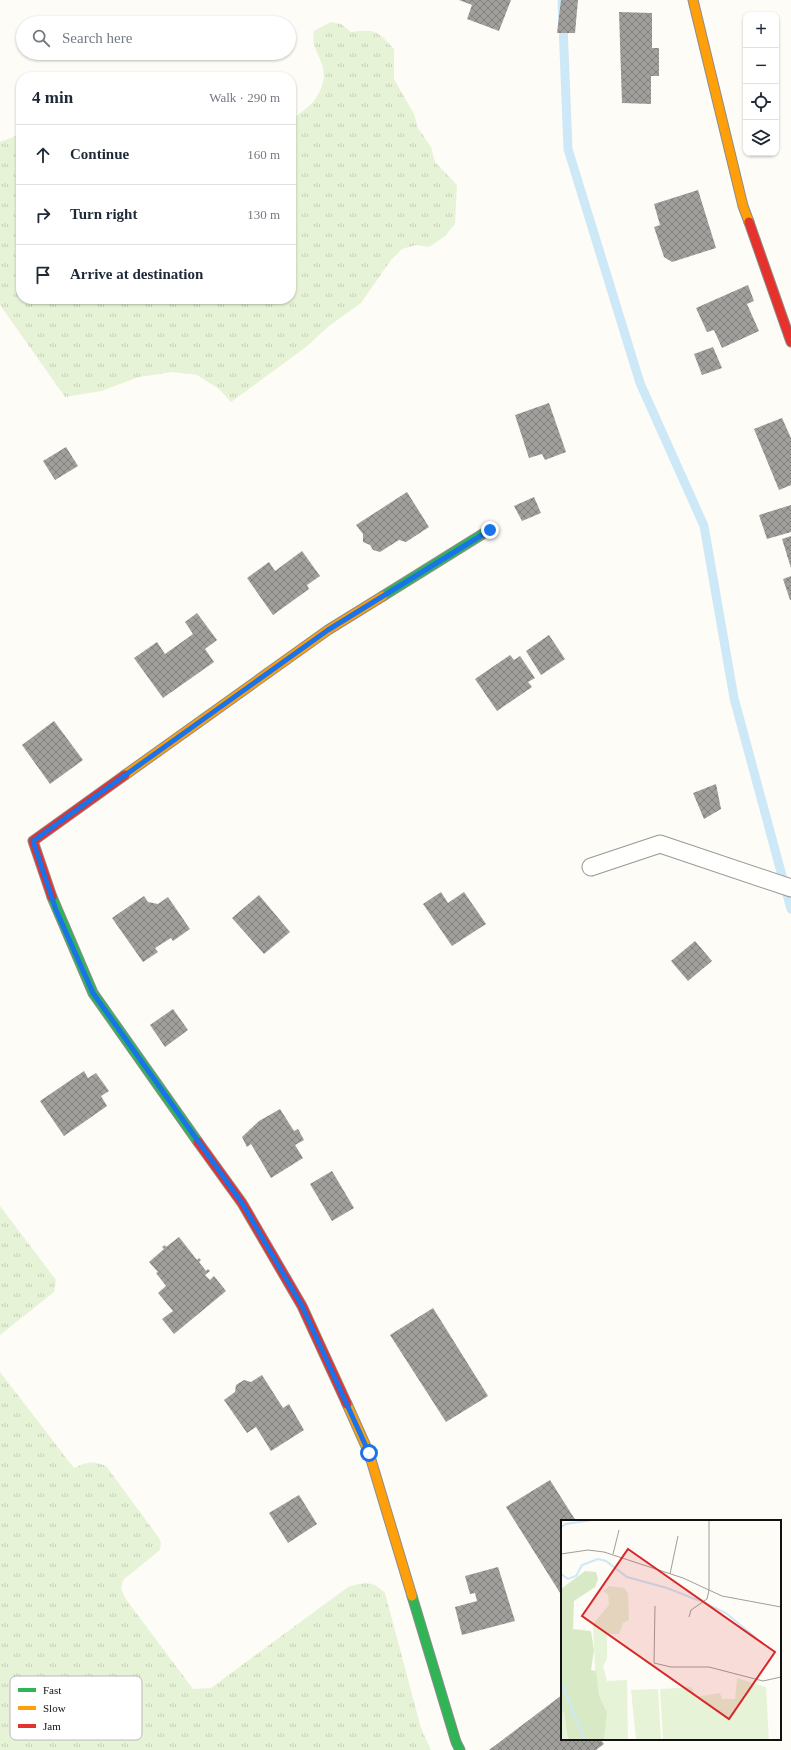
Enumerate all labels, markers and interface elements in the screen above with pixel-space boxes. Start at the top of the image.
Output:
map controls [743,12,779,156]
button: + [743,12,779,48]
search box [16,16,296,60]
icon: search [30,27,52,49]
text: Search here [62,30,132,46]
button: − [743,48,779,84]
button: locate [743,84,779,120]
text: 4 min [32,88,73,107]
text: Walk · 290 m [209,90,280,105]
button: layers [743,120,779,156]
icon: ahead [32,144,54,166]
text: Continue [70,146,129,162]
text: 160 m [247,147,280,162]
icon: right [32,204,54,226]
text: Turn right [70,206,137,222]
text: 130 m [247,207,280,222]
icon: arrive [32,264,54,286]
text: Arrive at destination [70,266,203,282]
route end [481,521,499,539]
route start [360,1444,378,1462]
inset map [561,1520,781,1740]
legend [10,1676,142,1740]
text: Fast [43,1684,61,1696]
text: Slow [43,1702,66,1714]
text: Jam [43,1720,61,1732]

